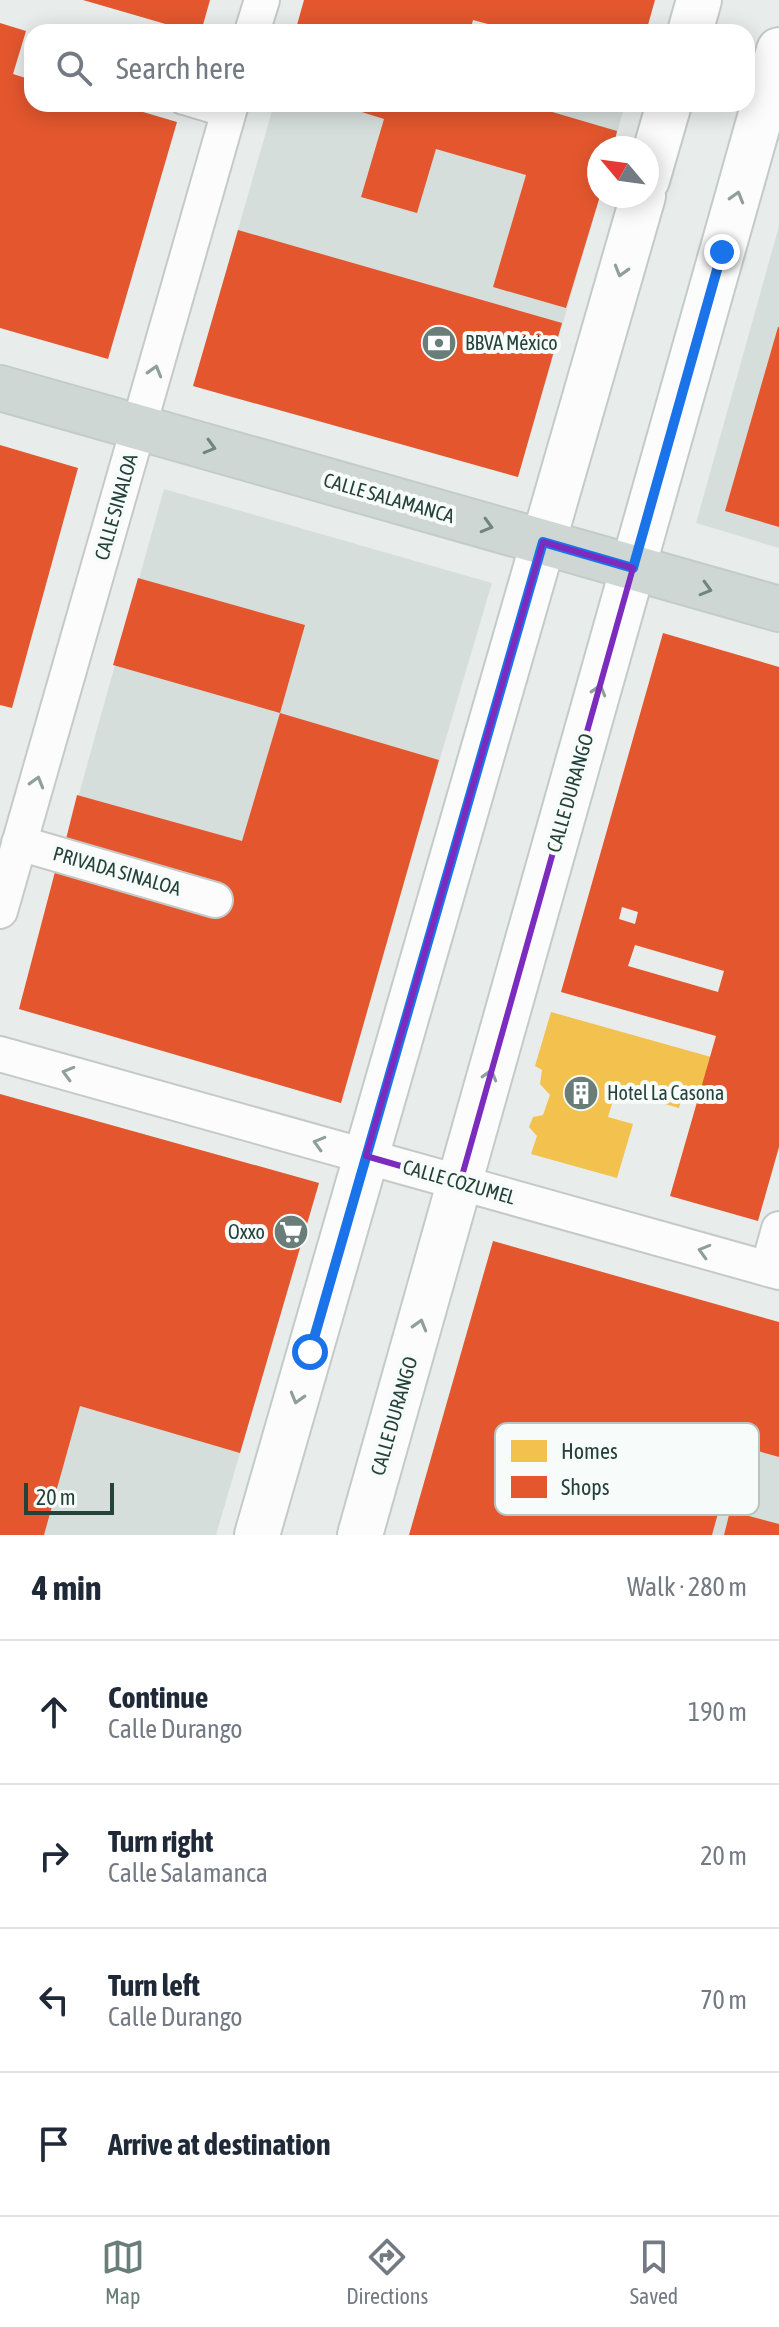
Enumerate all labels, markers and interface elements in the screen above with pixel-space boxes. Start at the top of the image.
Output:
search box [24,24,755,112]
icon: search [52,46,96,90]
text: Search here [116,51,245,85]
north arrow [587,136,659,208]
one-way arrow [728,191,745,205]
route end [704,234,740,270]
one-way arrow [614,264,630,277]
bank icon: BBVA México [420,324,458,362]
place label: BBVA México [465,331,558,354]
one-way arrow [146,364,163,378]
one-way arrow [202,438,216,454]
street label: CALLE SINALOA [89,451,142,563]
street label: CALLE SALAMANCA [321,468,457,527]
one-way arrow [479,517,493,533]
one-way arrow [698,579,712,596]
one-way arrow [590,683,606,697]
street label: CALLE DURANGO [542,731,597,855]
one-way arrow [28,775,44,789]
street label: PRIVADA SINALOA [51,841,184,900]
one-way arrow [62,1066,76,1082]
one-way arrow [481,1068,497,1082]
building icon: Hotel La Casona [562,1074,600,1112]
place label: Hotel La Casona [607,1081,724,1104]
one-way arrow [312,1136,326,1152]
street label: CALLE COZUMEL [400,1154,518,1209]
supermarket icon: Oxxo [272,1213,310,1251]
place label: Oxxo [228,1220,265,1243]
one-way arrow [697,1244,711,1260]
one-way arrow [410,1319,427,1333]
route start [292,1334,328,1370]
street label: CALLE DURANGO [366,1354,421,1478]
one-way arrow [290,1390,306,1404]
legend [495,1423,759,1515]
text: Homes [561,1438,618,1464]
text: Shops [561,1474,610,1500]
scale bar [24,1479,114,1515]
text: 20 m [36,1484,76,1510]
text: 4 min [32,1568,101,1607]
text: Walk · 280 m [627,1572,747,1602]
text: Continue [108,1680,208,1714]
icon: ahead [32,1690,76,1734]
text: 190 m [688,1697,747,1727]
text: Calle Durango [108,1714,243,1744]
text: Turn right [108,1824,214,1858]
icon: right [32,1834,76,1878]
text: 20 m [700,1841,747,1871]
text: Calle Salamanca [108,1858,268,1888]
text: Turn left [108,1968,200,2002]
icon: left [32,1978,76,2022]
text: 70 m [700,1985,747,2015]
text: Calle Durango [108,2002,243,2032]
icon: arrive [32,2122,76,2166]
text: Arrive at destination [108,2127,330,2161]
tab: Map [101,2235,145,2309]
tab: Directions [346,2235,428,2309]
tab: Saved [630,2235,678,2309]

